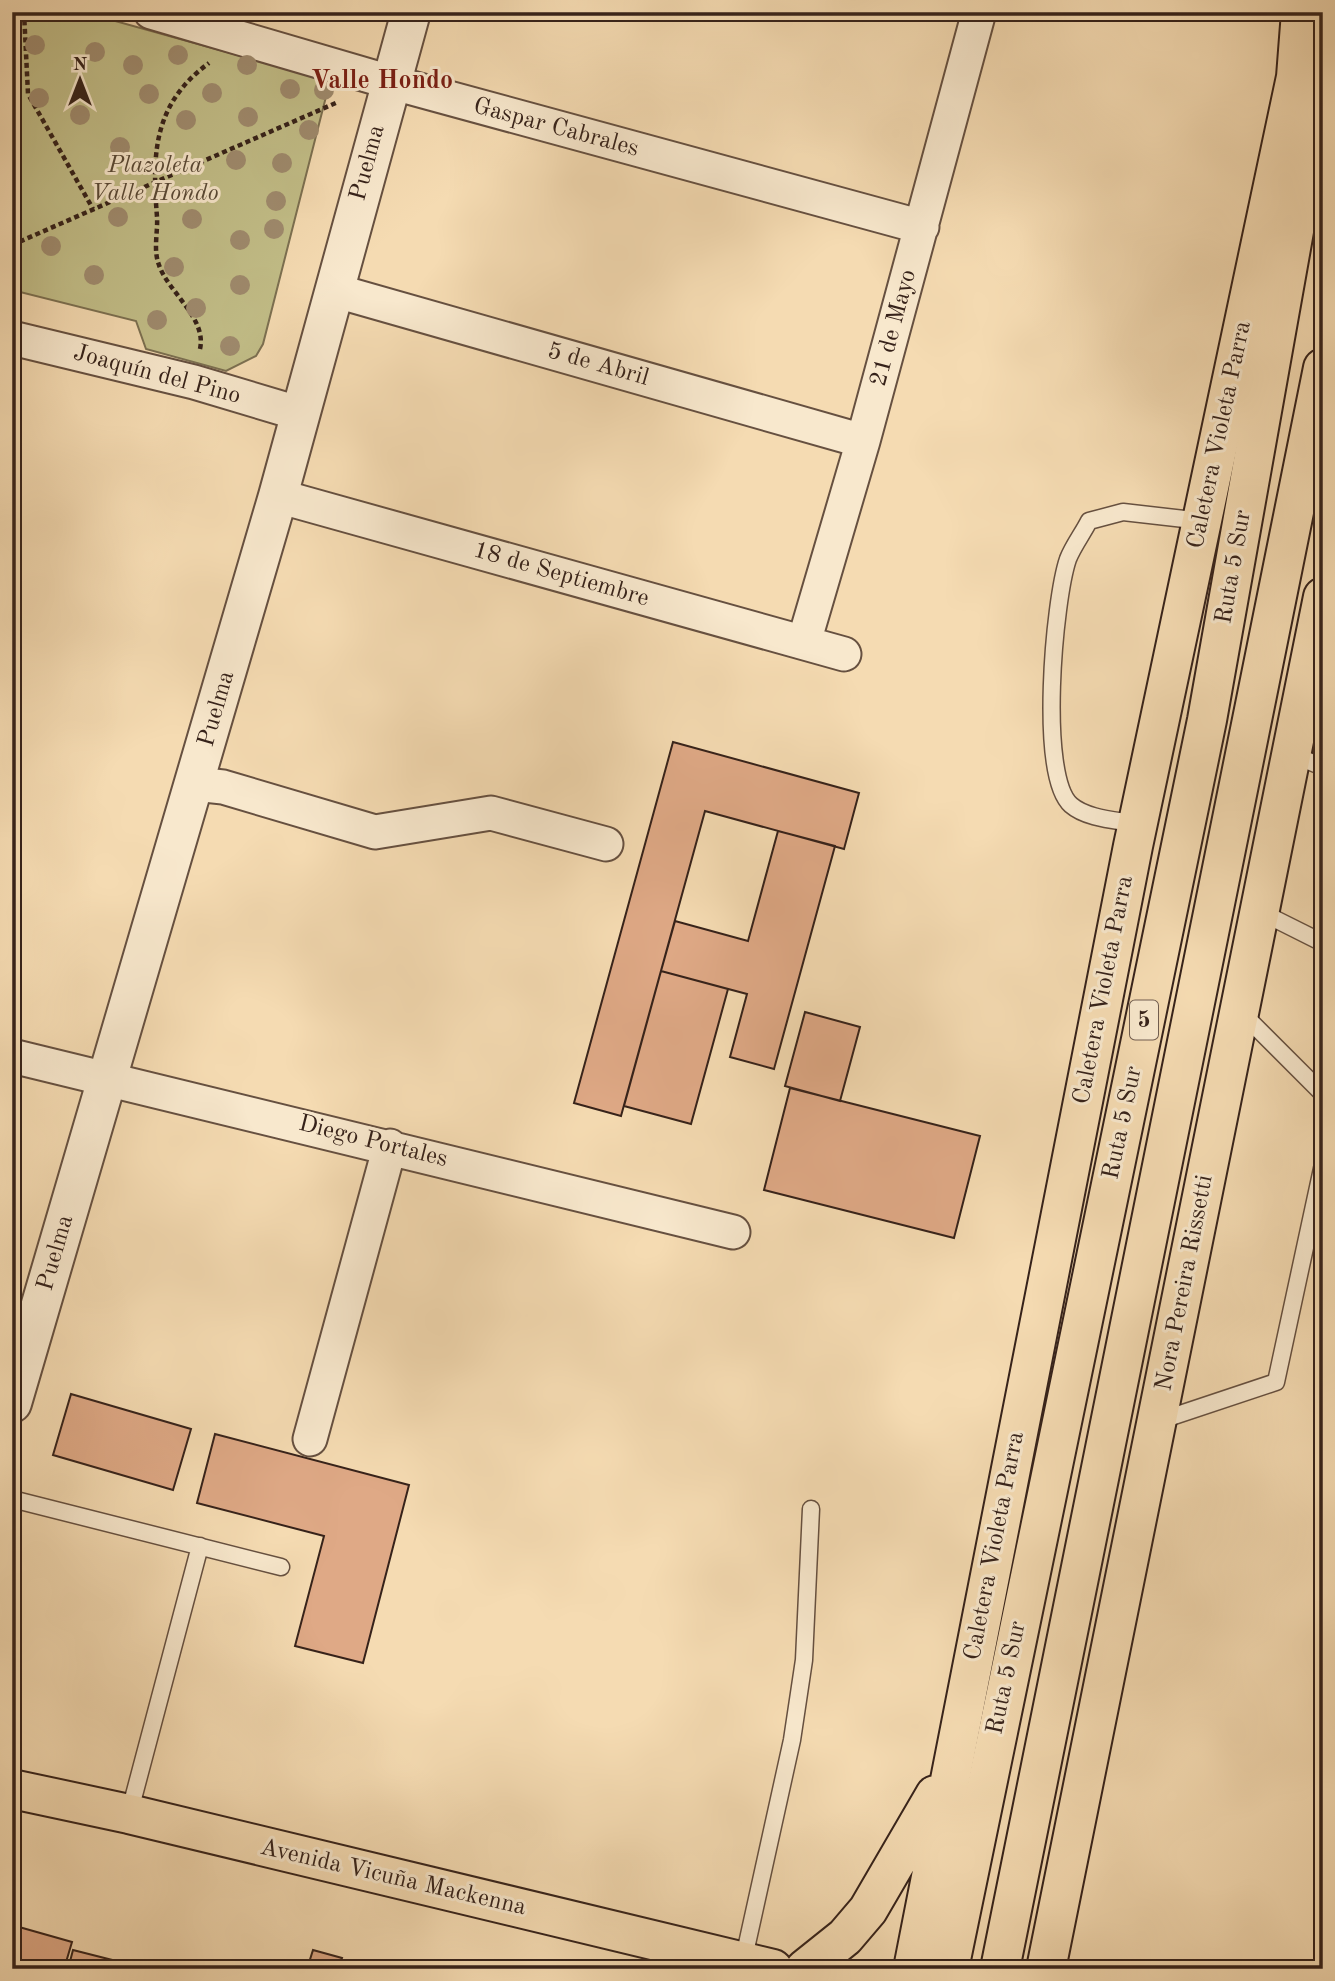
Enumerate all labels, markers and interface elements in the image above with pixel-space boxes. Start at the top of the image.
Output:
north arrow [46,46,116,116]
text: N [73,56,88,75]
district label: Valle Hondo [311,68,453,94]
street label: Gaspar Cabrales [471,94,641,162]
street label: Puelma [346,122,390,204]
park label: Plazoleta Valle Hondo [91,154,219,206]
street label: 21 de Mayo [867,267,921,389]
street label: Caletera Violeta Parra [1184,319,1256,551]
street label: 5 de Abril [545,339,651,391]
street label: Joaquín del Pino [71,341,243,409]
street label: Ruta 5 Sur [1212,508,1256,626]
street label: 18 de Septiembre [471,538,651,612]
street label: Puelma [195,668,239,750]
street label: Caletera Violeta Parra [1070,874,1138,1106]
road number: 5 [1130,1001,1158,1040]
street label: Ruta 5 Sur [1099,1064,1147,1182]
street label: Diego Portales [296,1112,450,1172]
street label: Nora Pereira Rissetti [1152,1173,1218,1393]
street label: Puelma [34,1212,78,1294]
street label: Caletera Violeta Parra [961,1430,1029,1662]
street label: Ruta 5 Sur [983,1619,1031,1737]
street label: Avenida Vicuña Mackenna [258,1836,529,1920]

